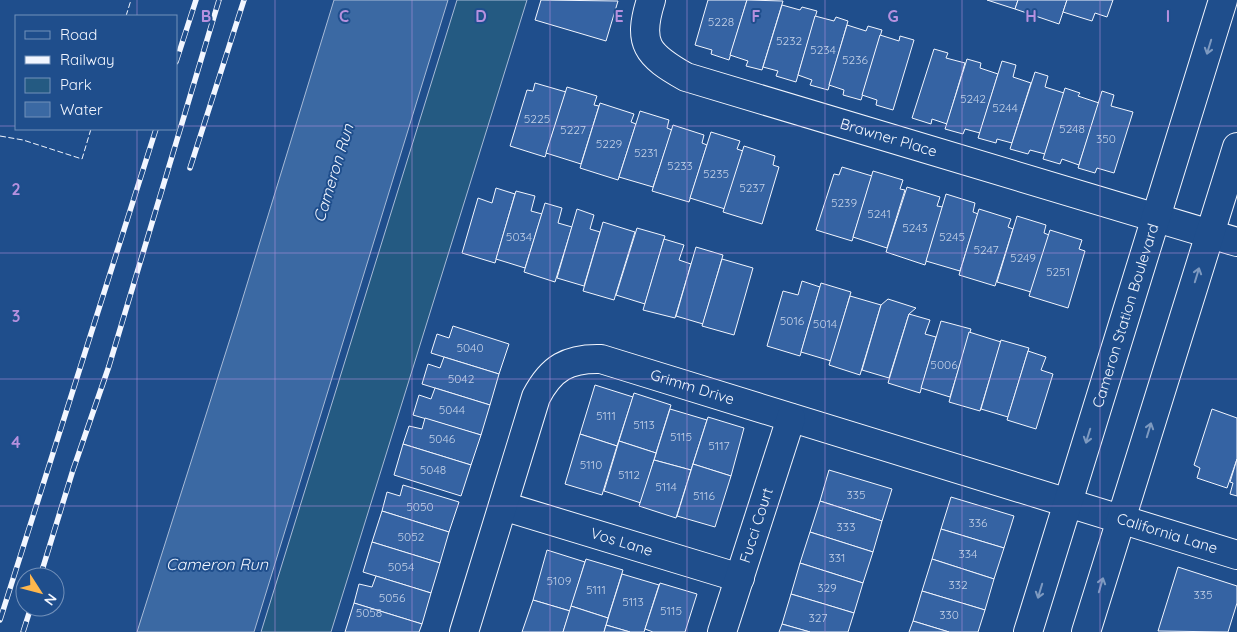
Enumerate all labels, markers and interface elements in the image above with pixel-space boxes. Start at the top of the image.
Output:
text: B [201,6,211,26]
text: C [339,6,349,26]
text: D [475,6,487,26]
text: E [614,6,624,26]
text: F [752,6,761,26]
text: G [887,6,899,26]
text: H [1025,6,1037,26]
text: I [1166,6,1170,26]
house number: 5228 [708,14,734,29]
legend [15,15,178,130]
text: Road [60,25,97,44]
house number: 5232 [776,33,802,48]
one-way arrow [1203,38,1213,54]
house number: 5234 [810,42,836,57]
text: Railway [60,50,115,69]
house number: 5236 [842,52,869,67]
text: Park [60,75,92,94]
house number: 5242 [960,91,986,106]
text: Water [60,100,103,119]
house number: 5244 [992,100,1018,115]
house number: 5225 [524,111,550,126]
street label: Brawner Place [838,114,939,161]
water label: Cameron Run [309,121,358,225]
house number: 5248 [1059,121,1085,136]
house number: 5227 [560,122,586,137]
house number: 350 [1096,131,1116,146]
house number: 5229 [596,136,623,151]
house number: 5231 [634,145,658,160]
house number: 5233 [667,158,693,173]
house number: 5235 [703,166,729,181]
text: 2 [11,179,21,199]
house number: 5237 [739,180,765,195]
house number: 5239 [831,195,857,210]
house number: 5241 [867,206,891,221]
house number: 5243 [902,220,928,235]
street label: Cameron Station Boulevard [1088,221,1162,410]
house number: 5034 [506,229,532,244]
house number: 5245 [939,229,965,244]
house number: 5247 [973,242,999,257]
house number: 5249 [1010,250,1036,265]
house number: 5251 [1046,264,1070,279]
one-way arrow [1192,267,1202,283]
text: 3 [12,306,20,326]
house number: 5016 [780,313,805,328]
house number: 5014 [813,316,837,331]
house number: 5040 [456,340,484,355]
house number: 5006 [930,357,958,372]
street label: Grimm Drive [648,365,737,409]
house number: 5042 [448,371,475,386]
house number: 5044 [439,402,465,417]
house number: 5111 [596,408,616,423]
house number: 5113 [633,417,655,432]
one-way arrow [1144,422,1154,438]
one-way arrow [1083,428,1093,444]
house number: 5115 [670,429,692,444]
house number: 5046 [429,431,456,446]
text: 4 [11,432,21,452]
house number: 5117 [708,438,730,453]
house number: 5110 [580,457,602,472]
house number: 5048 [420,462,446,477]
house number: 5112 [618,467,640,482]
house number: 5114 [655,479,677,494]
street label: Fucci Court [735,485,777,565]
house number: 335 [846,487,866,502]
house number: 5116 [693,488,715,503]
house number: 5050 [406,499,434,514]
street label: California Lane [1115,509,1220,557]
house number: 336 [968,515,988,530]
house number: 333 [837,519,855,534]
street label: Vos Lane [588,523,655,560]
house number: 5052 [398,529,425,544]
house number: 334 [959,546,977,561]
house number: 331 [828,550,846,565]
water label: Cameron Run [166,554,269,574]
house number: 5054 [388,559,414,574]
north arrow [15,567,65,617]
house number: 5109 [547,573,572,588]
house number: 332 [948,577,968,592]
one-way arrow [1096,578,1106,594]
house number: 329 [817,580,837,595]
house number: 5111 [586,582,606,597]
one-way arrow [1035,583,1045,599]
house number: 335 [1193,587,1213,602]
text: N [40,590,61,609]
house number: 5056 [379,590,406,605]
house number: 5113 [622,594,644,609]
house number: 5115 [660,603,682,618]
house number: 5058 [356,605,382,620]
house number: 330 [939,607,959,622]
house number: 327 [809,610,827,625]

